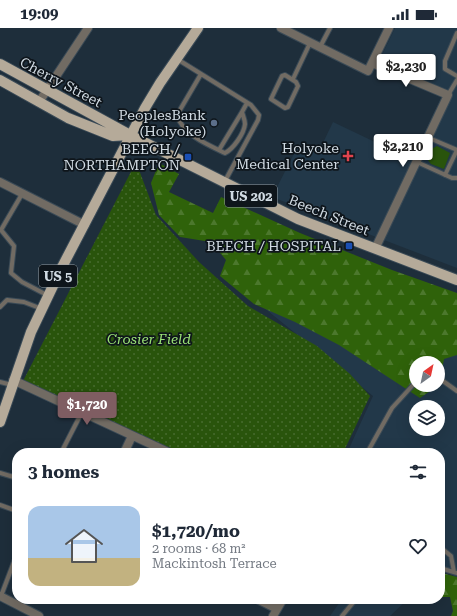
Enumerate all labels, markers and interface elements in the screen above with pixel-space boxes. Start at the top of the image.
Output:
text: 19:09 [20,5,58,23]
street label: Cherry Street [17,54,105,110]
pin: $2,230 [373,54,439,88]
text: $2,230 [386,59,426,74]
place label: PeoplesBank (Holyoke) [119,107,206,139]
marker: PeoplesBank (Holyoke) [209,118,219,128]
pin: $2,210 [370,134,436,168]
text: $2,210 [383,139,423,154]
place label: Holyoke Medical Center [236,140,339,172]
place label: BEECH / NORTHAMPTON [63,141,181,173]
marker: Holyoke Medical Center [342,150,354,162]
marker: BEECH / NORTHAMPTON [183,152,193,162]
road number: US 202 [225,185,277,207]
street label: Beech Street [286,192,372,238]
place label: BEECH / HOSPITAL [206,238,341,254]
marker: BEECH / HOSPITAL [344,241,354,251]
road number: US 5 [39,265,77,287]
park label: Crosier Field [107,331,191,347]
north arrow [409,356,445,392]
map controls [409,356,445,436]
pin: $1,720 [54,392,120,426]
text: $1,720 [67,397,107,412]
button: layers [409,400,445,436]
icon: filters [407,461,429,483]
text: 3 homes [28,462,99,482]
text: $1,720/mo [152,521,240,541]
icon: home [60,522,108,570]
icon: heart [407,535,429,557]
text: 2 rooms · 68 m² [152,541,246,556]
text: Mackintosh Terrace [152,556,277,571]

